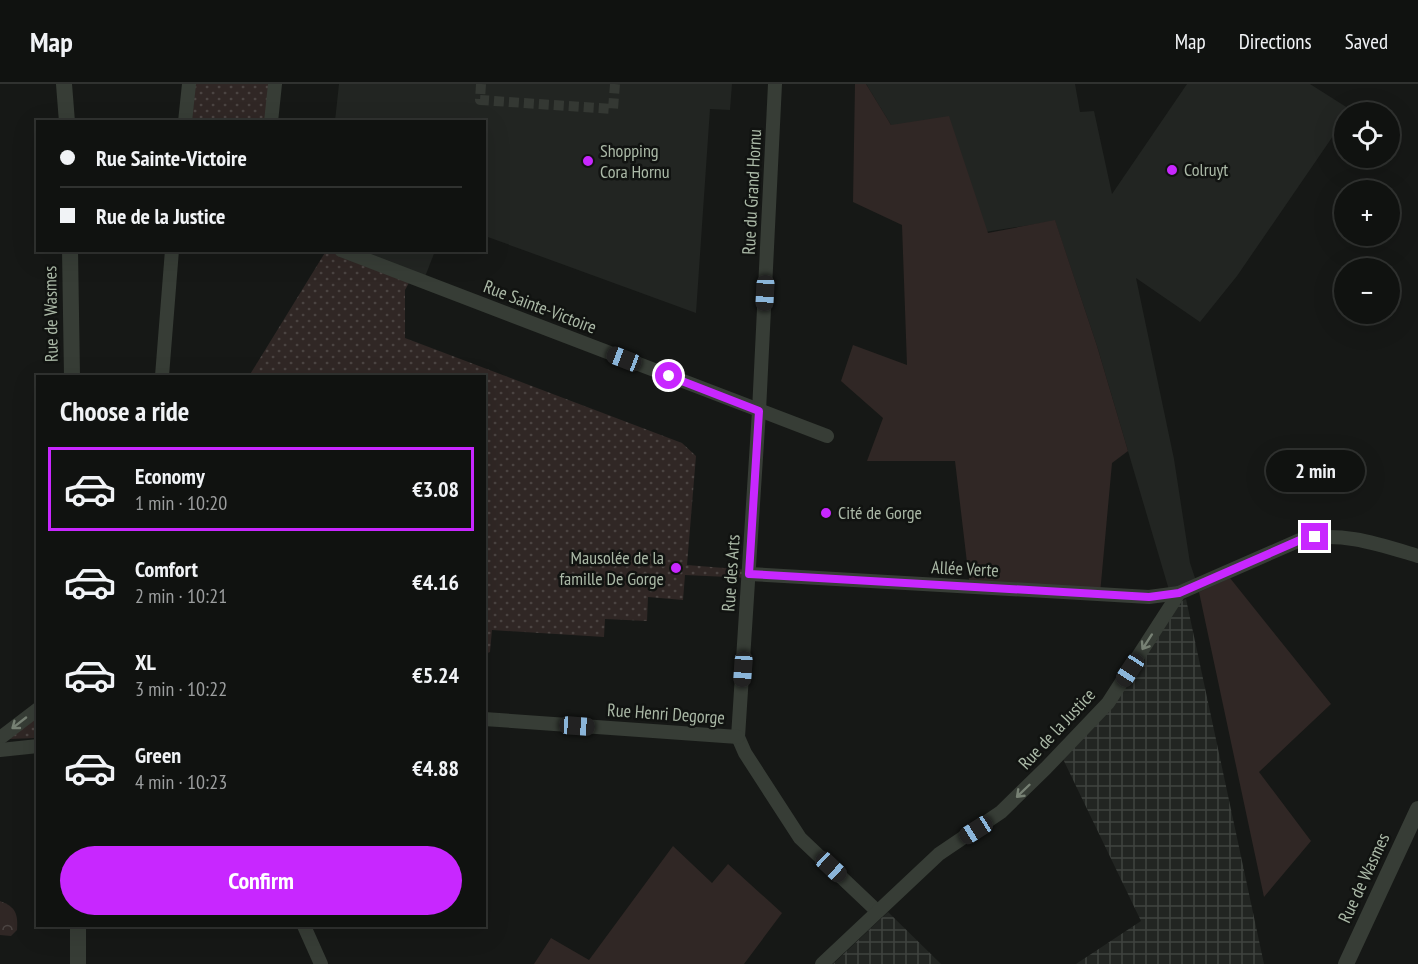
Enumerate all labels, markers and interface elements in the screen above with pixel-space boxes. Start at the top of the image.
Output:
text: Map [30,23,73,60]
text: Map [1175,28,1206,55]
text: Directions [1239,28,1312,55]
text: Saved [1345,28,1388,55]
map controls [1334,102,1400,324]
button: locate [1334,102,1400,168]
street label: Rue du Grand Hornu [737,129,766,255]
place label: Shopping Cora Hornu [600,139,670,183]
text: Rue Sainte-Victoire [96,144,247,172]
marker: Shopping Cora Hornu [581,154,595,168]
place label: Colruyt [1184,158,1228,181]
marker: Colruyt [1165,163,1179,177]
button: + [1334,180,1400,246]
text: Rue de la Justice [96,202,226,230]
button: − [1334,258,1400,324]
street label: Rue de Wasmes [38,266,63,362]
street label: Rue Sainte-Victoire [480,274,600,339]
car [755,275,775,311]
car [604,344,644,374]
route start [655,362,682,389]
text: Choose a ride [60,394,189,428]
callout: 2 min [1266,450,1364,492]
text: 2 min [1295,458,1336,484]
icon: car [63,462,117,516]
text: Economy [135,462,205,490]
text: €3.08 [412,475,459,503]
text: 1 min · 10:20 [135,490,227,516]
place label: Cité de Gorge [838,501,922,524]
marker: Cité de Gorge [819,506,833,520]
route end [1301,523,1328,550]
street label: Rue des Arts [716,534,745,612]
place label: Mausolée de la famille De Gorge [559,546,664,590]
icon: car [63,555,117,609]
text: Comfort [135,555,198,583]
street label: Allée Verte [931,555,999,582]
marker: Mausolée de la famille De Gorge [669,561,683,575]
text: €4.16 [412,568,459,596]
text: 2 min · 10:21 [135,583,227,609]
one-way arrow [1141,633,1153,650]
icon: car [63,648,117,702]
text: XL [135,648,156,676]
car [733,650,753,688]
car [1113,650,1147,690]
text: €5.24 [412,661,459,689]
text: 3 min · 10:22 [135,676,227,702]
street label: Rue de la Justice [1013,683,1100,774]
street label: Rue Henri Degorge [606,698,726,729]
car [558,716,596,736]
one-way arrow [11,717,27,730]
icon: car [63,741,117,795]
text: Green [135,741,181,769]
text: €4.88 [412,754,459,782]
text: 4 min · 10:23 [135,769,227,795]
one-way arrow [1015,784,1030,798]
car [956,813,996,847]
street label: Rue de Wasmes [1333,829,1394,926]
button: Confirm [60,846,462,915]
car [812,848,850,886]

